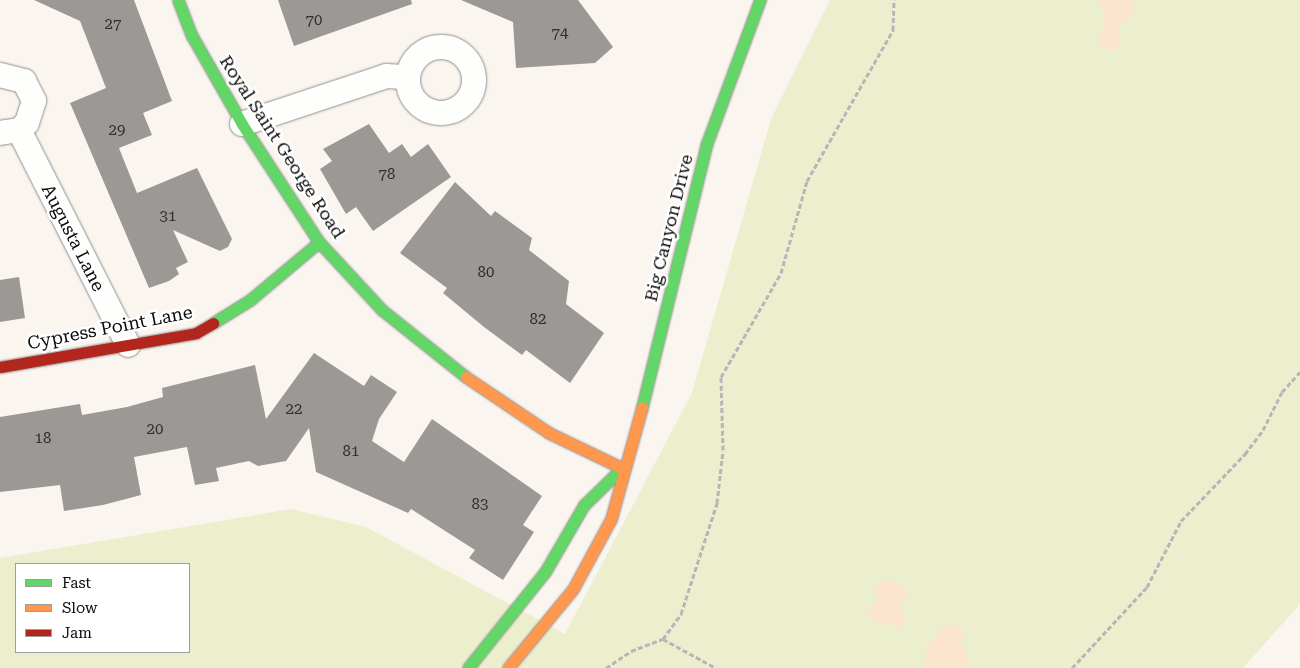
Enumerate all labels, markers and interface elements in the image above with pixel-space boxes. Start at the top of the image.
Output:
house number: 70 [306,12,322,30]
house number: 27 [105,16,121,34]
house number: 74 [552,25,568,43]
street label: Royal Saint George Road [215,52,349,242]
house number: 29 [109,122,125,140]
street label: Big Canyon Drive [640,152,698,304]
house number: 78 [379,166,395,184]
street label: Augusta Lane [37,181,109,295]
house number: 31 [160,208,176,226]
house number: 80 [478,264,494,282]
street label: Cypress Point Lane [26,301,194,355]
house number: 82 [530,311,546,329]
house number: 22 [286,401,302,419]
house number: 20 [147,421,163,439]
house number: 18 [35,430,51,448]
house number: 81 [343,443,359,461]
house number: 83 [472,496,488,514]
legend [15,563,190,653]
text: Fast [62,574,91,592]
text: Slow [62,599,97,617]
text: Jam [62,624,92,642]

